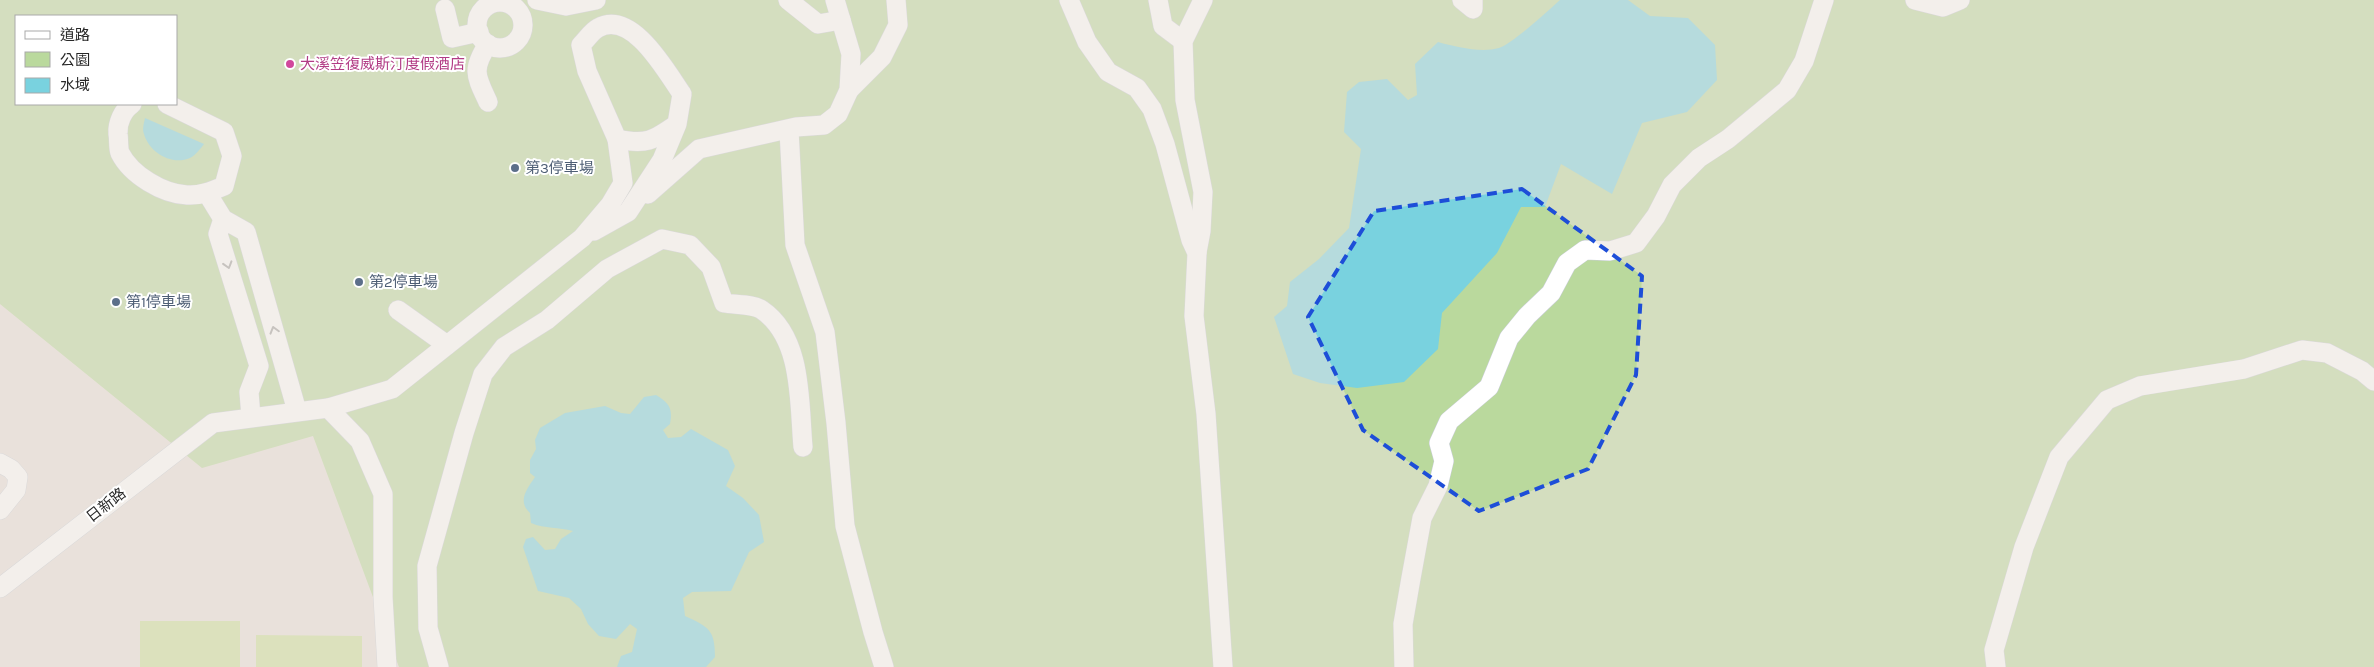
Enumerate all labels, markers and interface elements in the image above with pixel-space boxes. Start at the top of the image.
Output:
legend [15,15,178,105]
text: 道路 [60,26,90,44]
text: 公園 [60,51,90,69]
place label: 大溪笠復威斯汀度假酒店 [300,55,465,73]
marker: 大溪笠復威斯汀度假酒店 [284,58,296,70]
text: 水域 [60,76,90,94]
place label: 第3停車場 [525,159,594,177]
marker: 第3停車場 [509,162,521,174]
one-way arrow [222,260,232,269]
place label: 第2停車場 [369,273,438,291]
marker: 第2停車場 [353,276,365,288]
place label: 第1停車場 [126,293,191,311]
marker: 第1停車場 [110,296,122,308]
one-way arrow [270,327,280,335]
street label: 日新路 [83,484,129,526]

